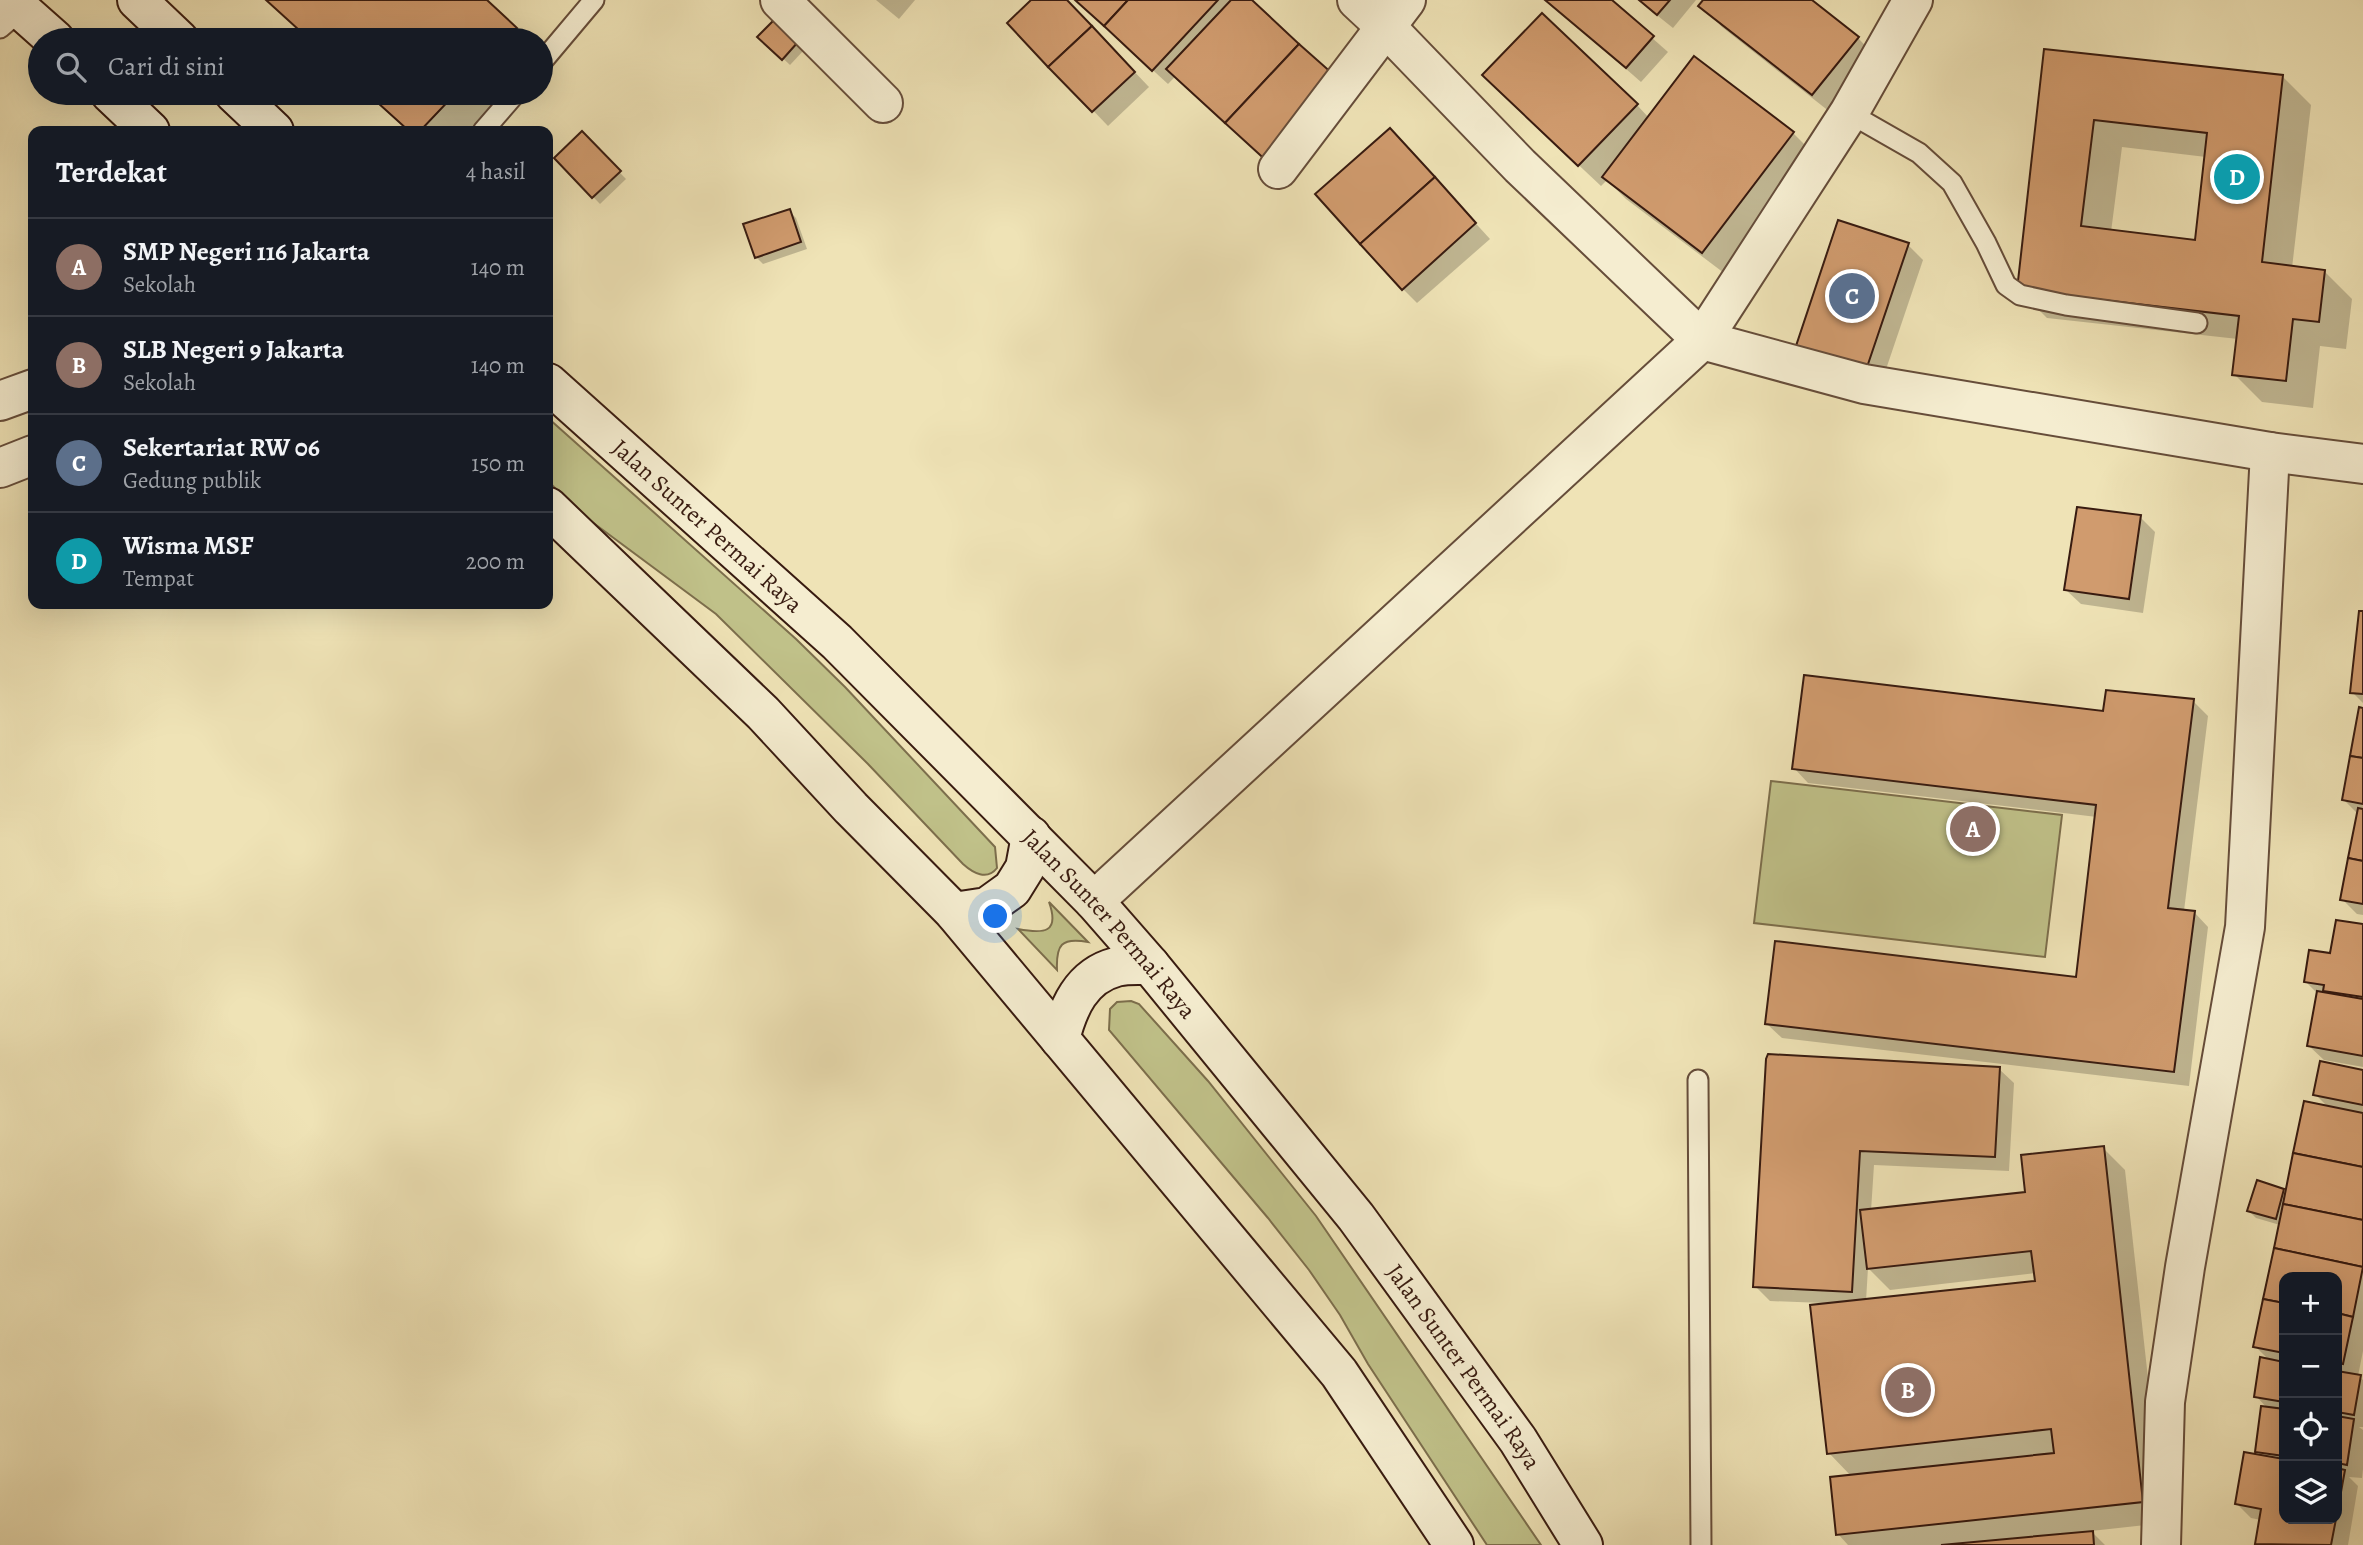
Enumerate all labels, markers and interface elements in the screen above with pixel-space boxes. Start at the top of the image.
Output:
search box [28,28,553,105]
icon: search [52,48,90,86]
text: Cari di sini [108,49,225,84]
pin: D [2214,151,2260,203]
text: Terdekat [56,152,167,192]
text: 4 hasil [466,156,525,187]
text: SMP Negeri 116 Jakarta [123,234,370,269]
text: A [72,252,86,283]
text: 140 m [471,252,525,283]
text: Sekolah [123,269,196,300]
pin: C [1829,270,1875,322]
text: SLB Negeri 9 Jakarta [123,332,344,367]
text: B [72,350,86,381]
text: 140 m [471,350,525,381]
text: Sekolah [123,367,196,398]
text: Sekertariat RW 06 [123,430,320,465]
street label: Jalan Sunter Permai Raya [605,432,810,620]
text: C [72,448,86,479]
text: 150 m [471,448,525,479]
text: Gedung publik [123,465,261,496]
text: Wisma MSF [123,528,254,563]
text: D [71,546,87,577]
text: 200 m [466,546,525,577]
text: Tempat [123,563,194,594]
pin: A [1950,803,1996,855]
street label: Jalan Sunter Permai Raya [1015,822,1204,1026]
your location [978,899,1012,933]
street label: Jalan Sunter Permai Raya [1379,1257,1549,1476]
map controls [2279,1272,2342,1524]
button: + [2279,1272,2342,1335]
button: − [2279,1335,2342,1398]
pin: B [1885,1364,1931,1416]
button: locate [2279,1398,2342,1461]
button: layers [2279,1461,2342,1524]

